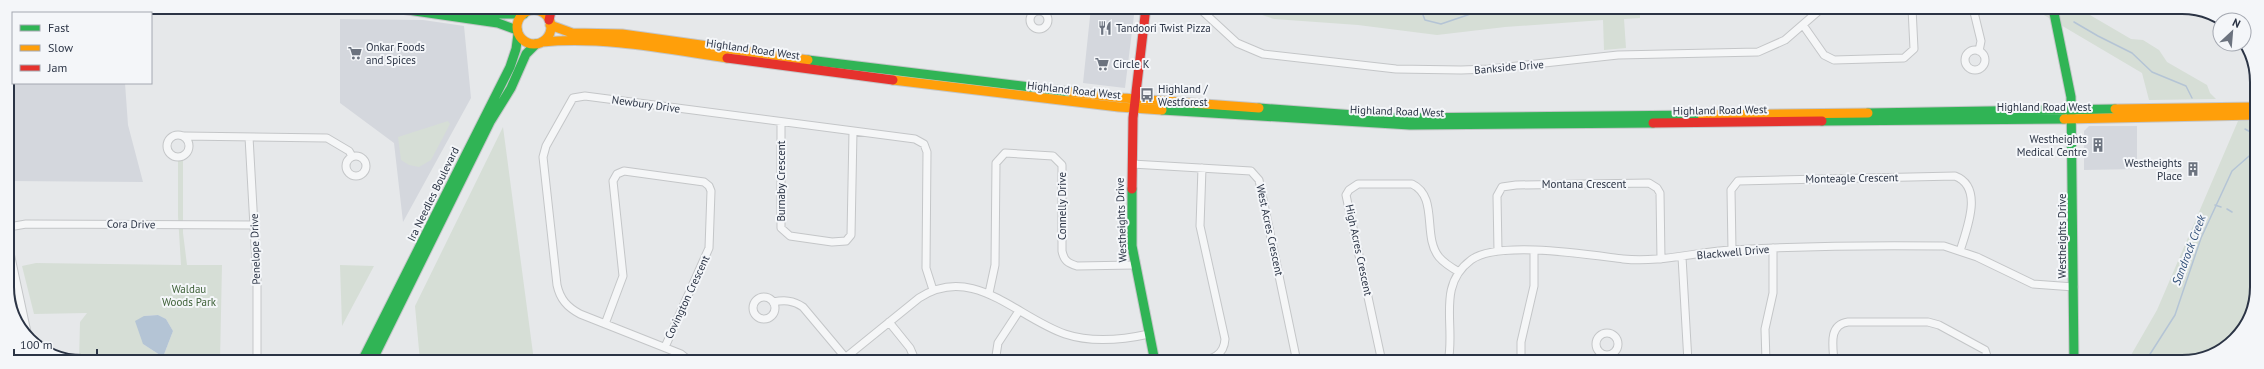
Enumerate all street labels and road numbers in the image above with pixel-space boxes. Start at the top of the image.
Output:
street label: Highland Road West [705,35,801,63]
street label: Bankside Drive [1474,57,1545,77]
street label: Highland Road West [1026,78,1122,102]
street label: Newbury Drive [611,92,681,116]
street label: Highland Road West [1997,100,2091,114]
street label: Highland Road West [1350,102,1445,120]
street label: Highland Road West [1673,102,1768,118]
street label: Burnaby Crescent [774,140,788,222]
street label: Ira Needles Boulevard [404,144,462,243]
street label: Monteagle Crescent [1805,170,1899,186]
street label: Connelly Drive [1055,172,1069,240]
street label: Westheights Drive [1113,177,1129,263]
street label: Montana Crescent [1542,177,1626,191]
street label: West Acres Crescent [1253,183,1287,277]
street label: Westheights Drive [2055,193,2069,279]
street label: High Acres Crescent [1342,203,1376,297]
street label: Penelope Drive [247,213,263,285]
street label: Cora Drive [107,217,156,231]
street label: Blackwell Drive [1696,242,1770,262]
street label: Covington Crescent [662,253,713,341]

